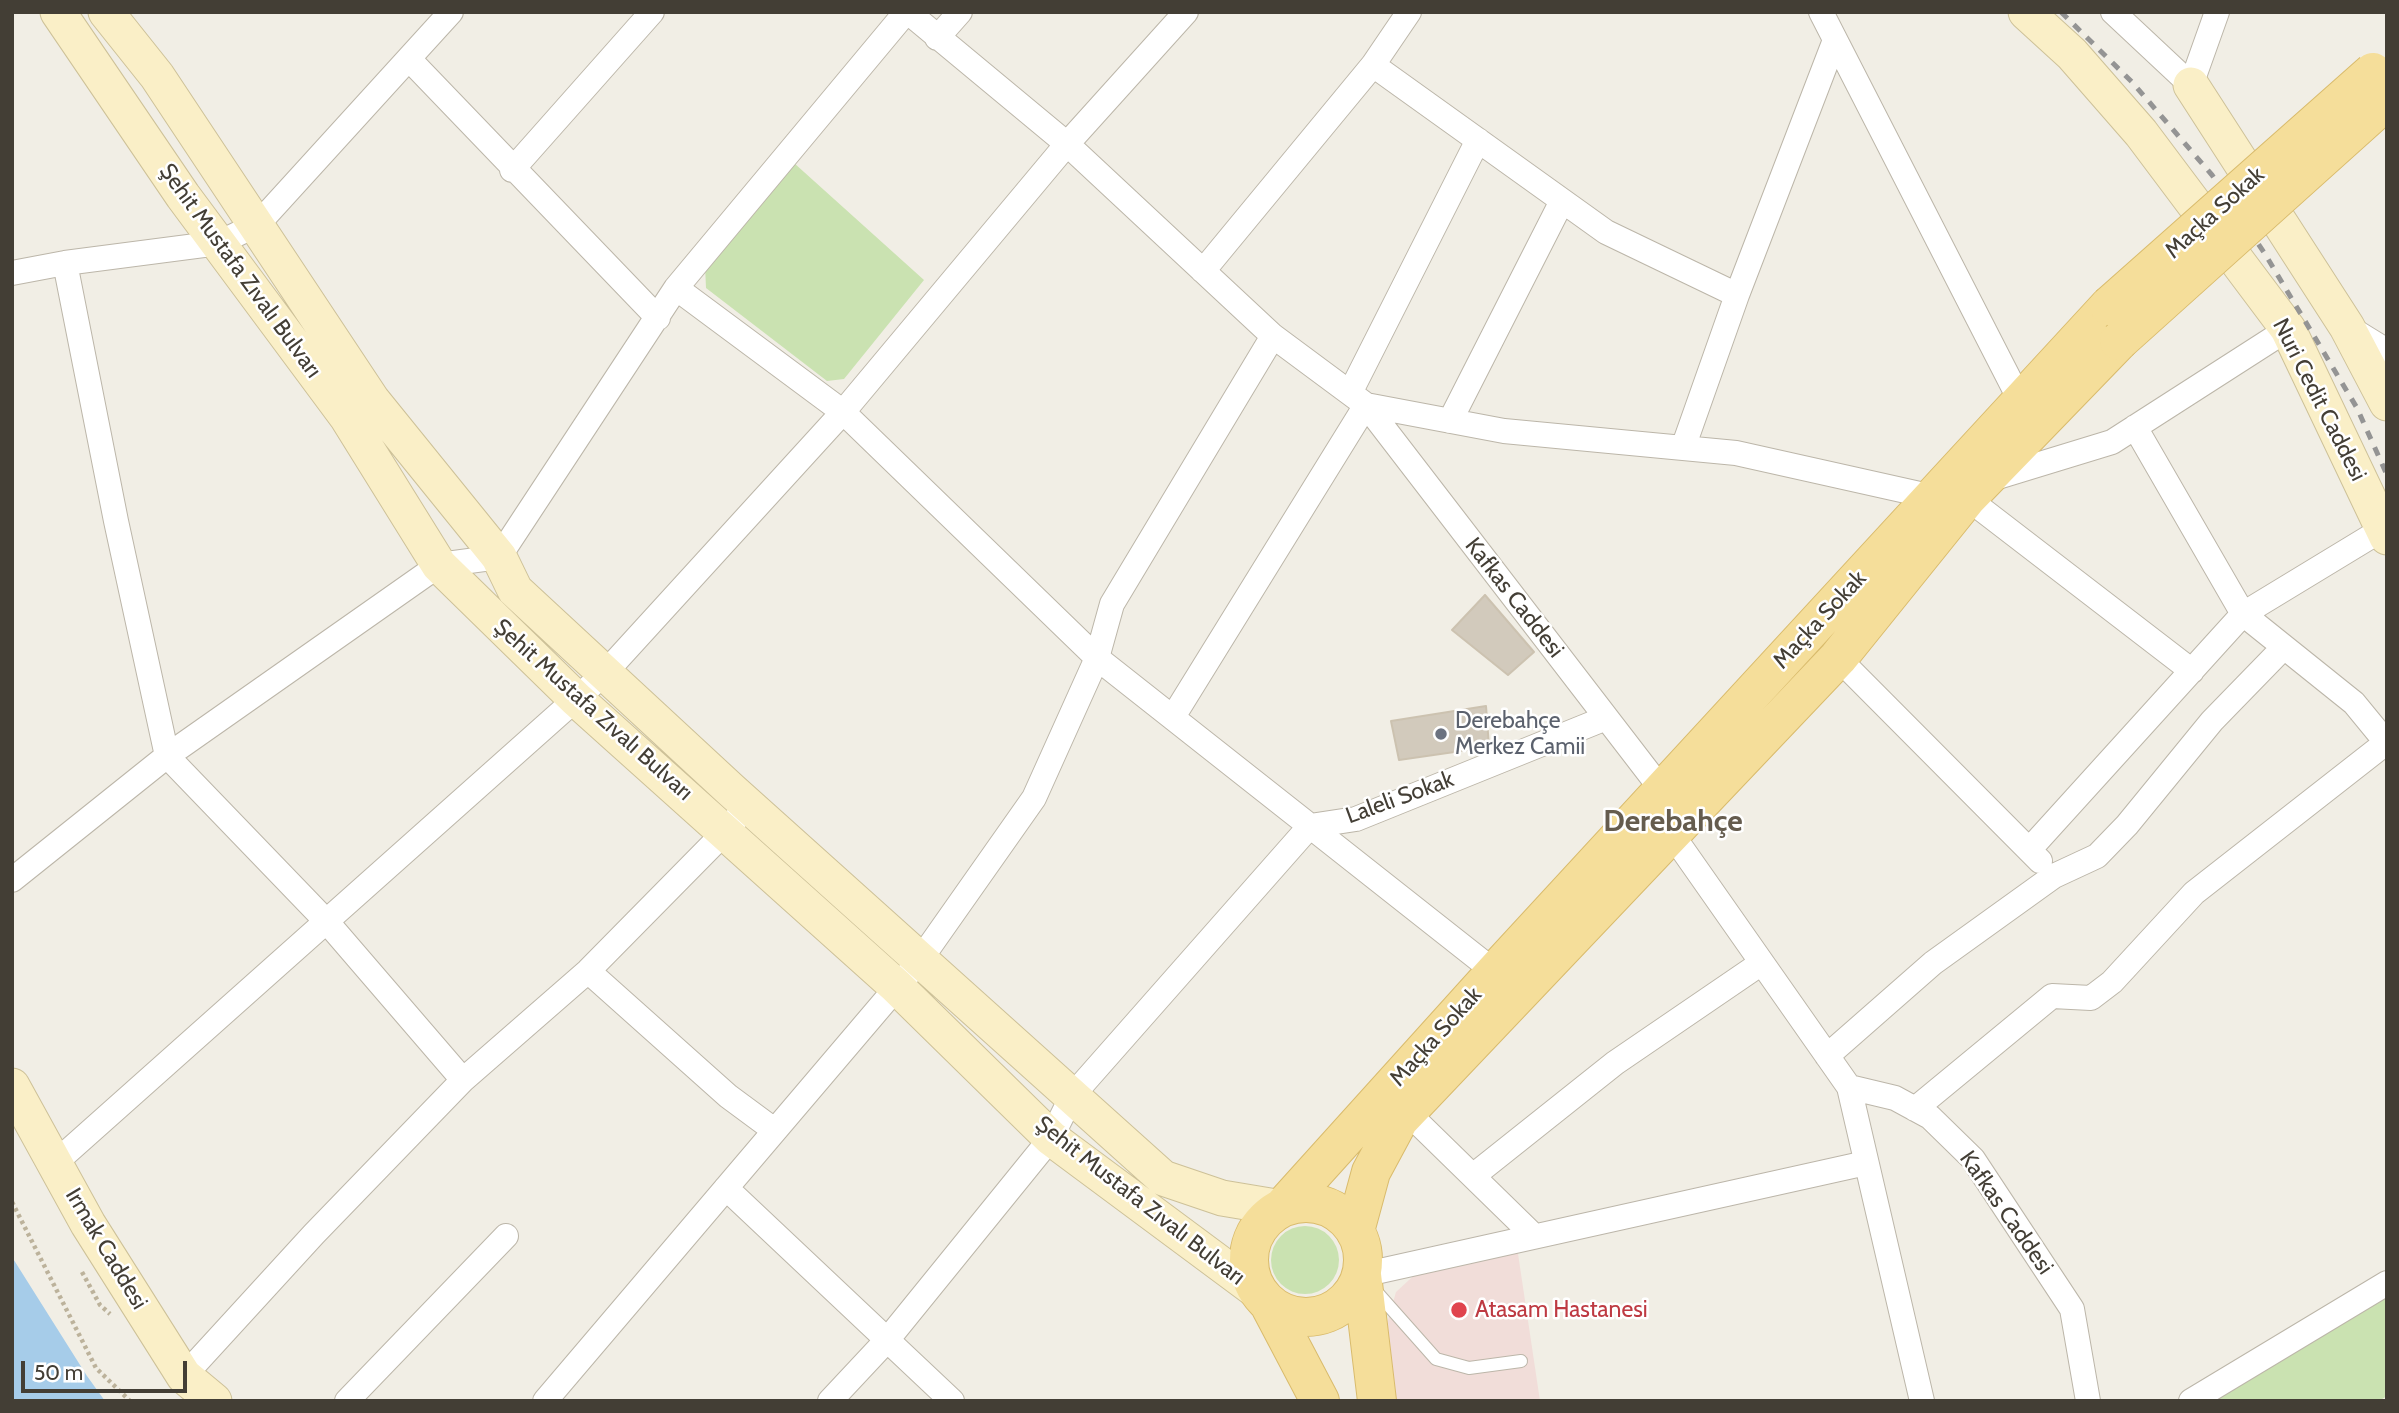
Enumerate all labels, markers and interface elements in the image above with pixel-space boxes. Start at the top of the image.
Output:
street label: Şehit Mustafa Zıvalı Bulvarı [153,158,327,384]
street label: Maçka Sokak [2160,161,2270,265]
street label: Nuri Cedit Caddesi [2266,314,2372,486]
street label: Kafkas Caddesi [1459,533,1569,663]
street label: Maçka Sokak [1768,565,1872,675]
street label: Şehit Mustafa Zıvalı Bulvarı [488,613,698,807]
place label: Derebahçe Merkez Camii [1455,707,1585,761]
marker: Derebahçe Merkez Camii [1433,726,1449,742]
street label: Laleli Sokak [1342,766,1458,830]
district label: Derebahçe [1603,804,1743,840]
street label: Maçka Sokak [1384,982,1488,1092]
street label: Şehit Mustafa Zıvalı Bulvarı [1030,1111,1250,1291]
street label: Kafkas Caddesi [1953,1146,2059,1280]
street label: Irmak Caddesi [59,1183,153,1315]
place label: Atasam Hastanesi [1475,1296,1648,1324]
marker: Atasam Hastanesi [1449,1300,1469,1320]
scale bar [24,1346,191,1390]
text: 50 m [34,1360,83,1385]

